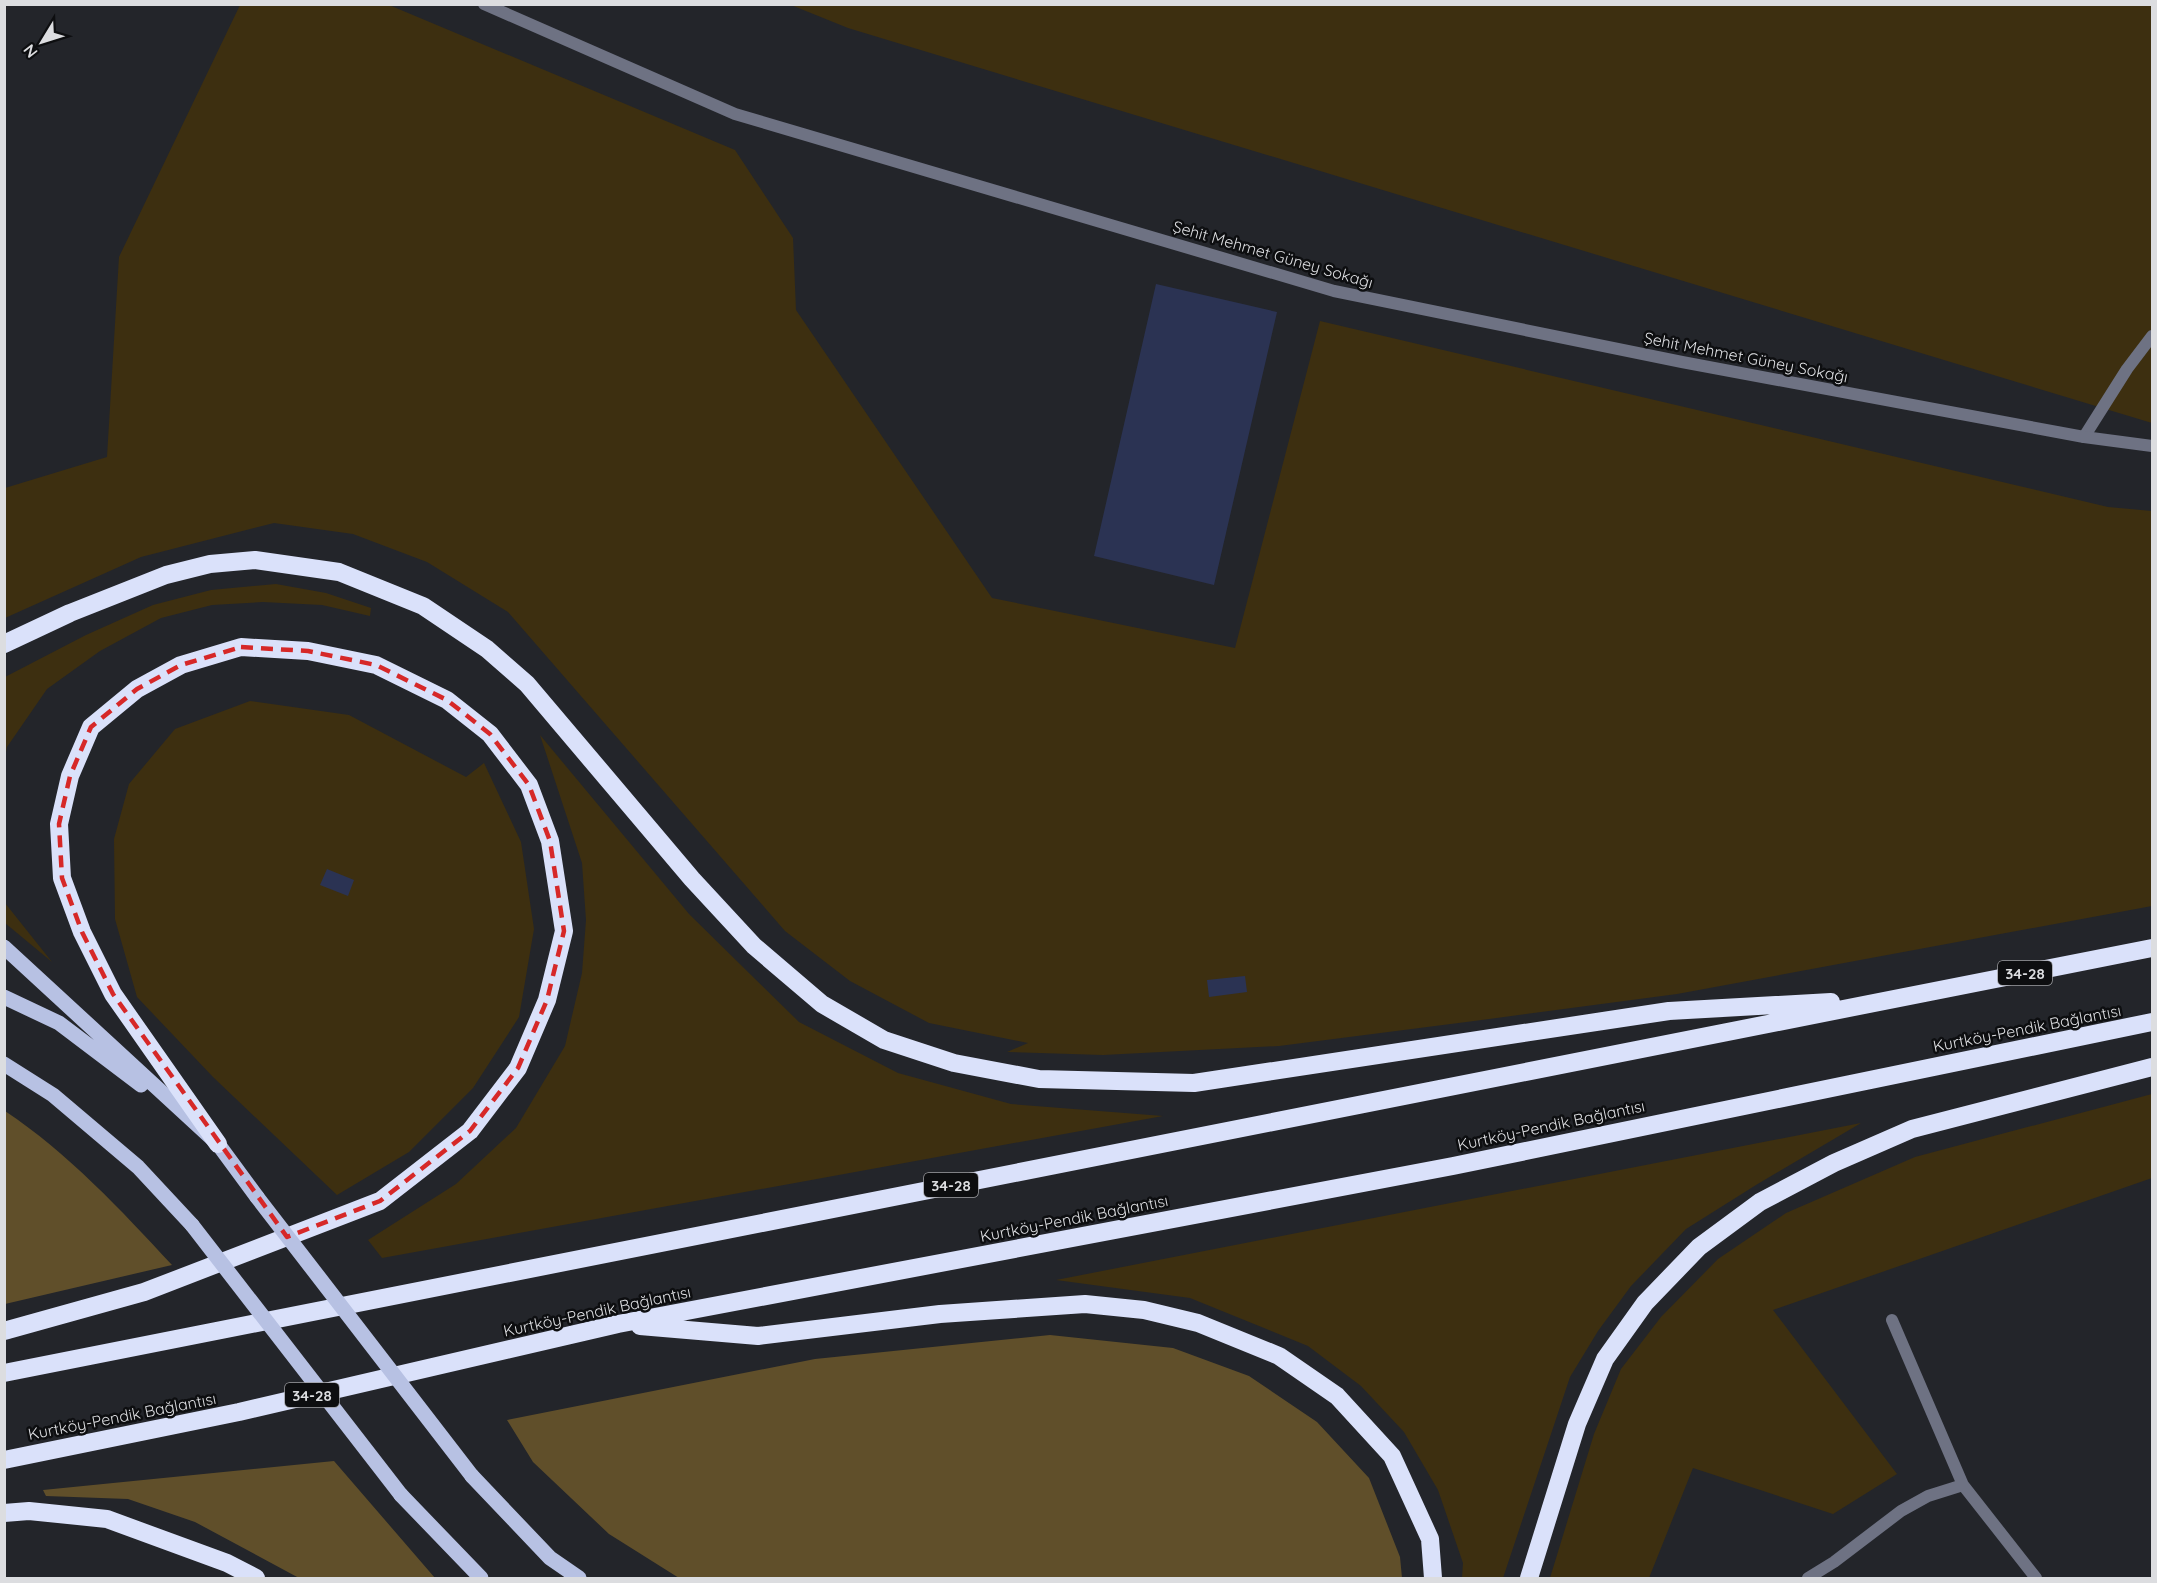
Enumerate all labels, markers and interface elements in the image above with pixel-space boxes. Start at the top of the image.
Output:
north arrow [12,12,72,72]
text: N [19,40,42,62]
street label: Şehit Mehmet Güney Sokağı [1171,216,1375,292]
street label: Şehit Mehmet Güney Sokağı [1642,327,1850,387]
road number: 34-28 [1998,961,2052,985]
street label: Kurtköy-Pendik Bağlantısı [1931,1000,2123,1056]
street label: Kurtköy-Pendik Bağlantısı [1455,1095,1647,1155]
road number: 34-28 [924,1173,978,1197]
street label: Kurtköy-Pendik Bağlantısı [978,1190,1170,1246]
street label: Kurtköy-Pendik Bağlantısı [501,1281,693,1341]
road number: 34-28 [285,1383,339,1407]
street label: Kurtköy-Pendik Bağlantısı [26,1388,218,1444]

